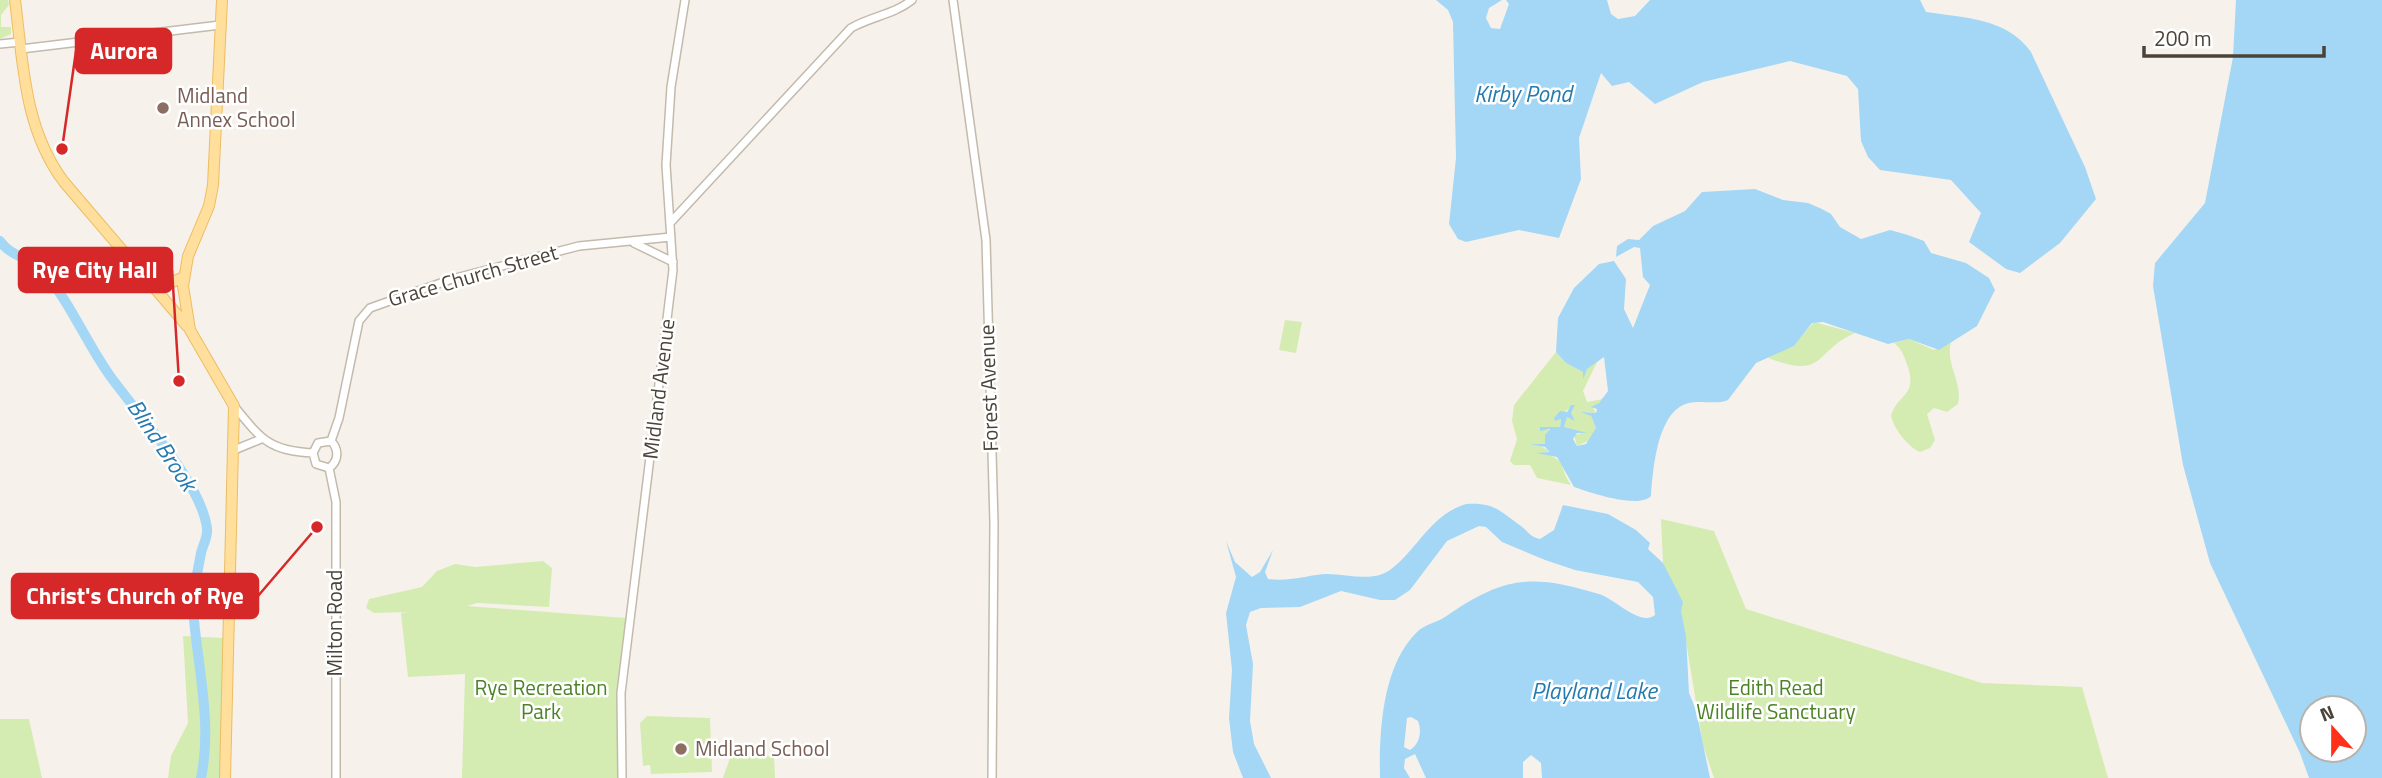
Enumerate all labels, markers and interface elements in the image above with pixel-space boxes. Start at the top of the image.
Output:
scale bar [2144,14,2324,58]
text: 200 m [2154,22,2211,54]
callout: Aurora [76,29,171,73]
text: Aurora [90,33,158,68]
water label: Kirby Pond [1474,76,1574,111]
place label: Midland Annex School [177,79,296,135]
marker: Midland Annex School [155,100,171,116]
street label: Grace Church Street [384,235,562,315]
callout: Rye City Hall [19,248,172,292]
text: Rye City Hall [32,252,158,287]
street label: Midland Avenue [634,317,683,461]
street label: Forest Avenue [970,324,1006,452]
water label: Blind Brook [119,392,208,500]
street label: Milton Road [318,570,350,676]
callout: Christ's Church of Rye [12,574,258,618]
text: Christ's Church of Rye [26,578,244,613]
park label: Rye Recreation Park [474,671,608,727]
park label: Edith Read Wildlife Sanctuary [1696,671,1856,727]
water label: Playland Lake [1531,673,1658,708]
north arrow [2298,694,2368,764]
text: N [2315,697,2338,729]
place label: Midland School [695,732,830,764]
marker: Midland School [673,741,689,757]

